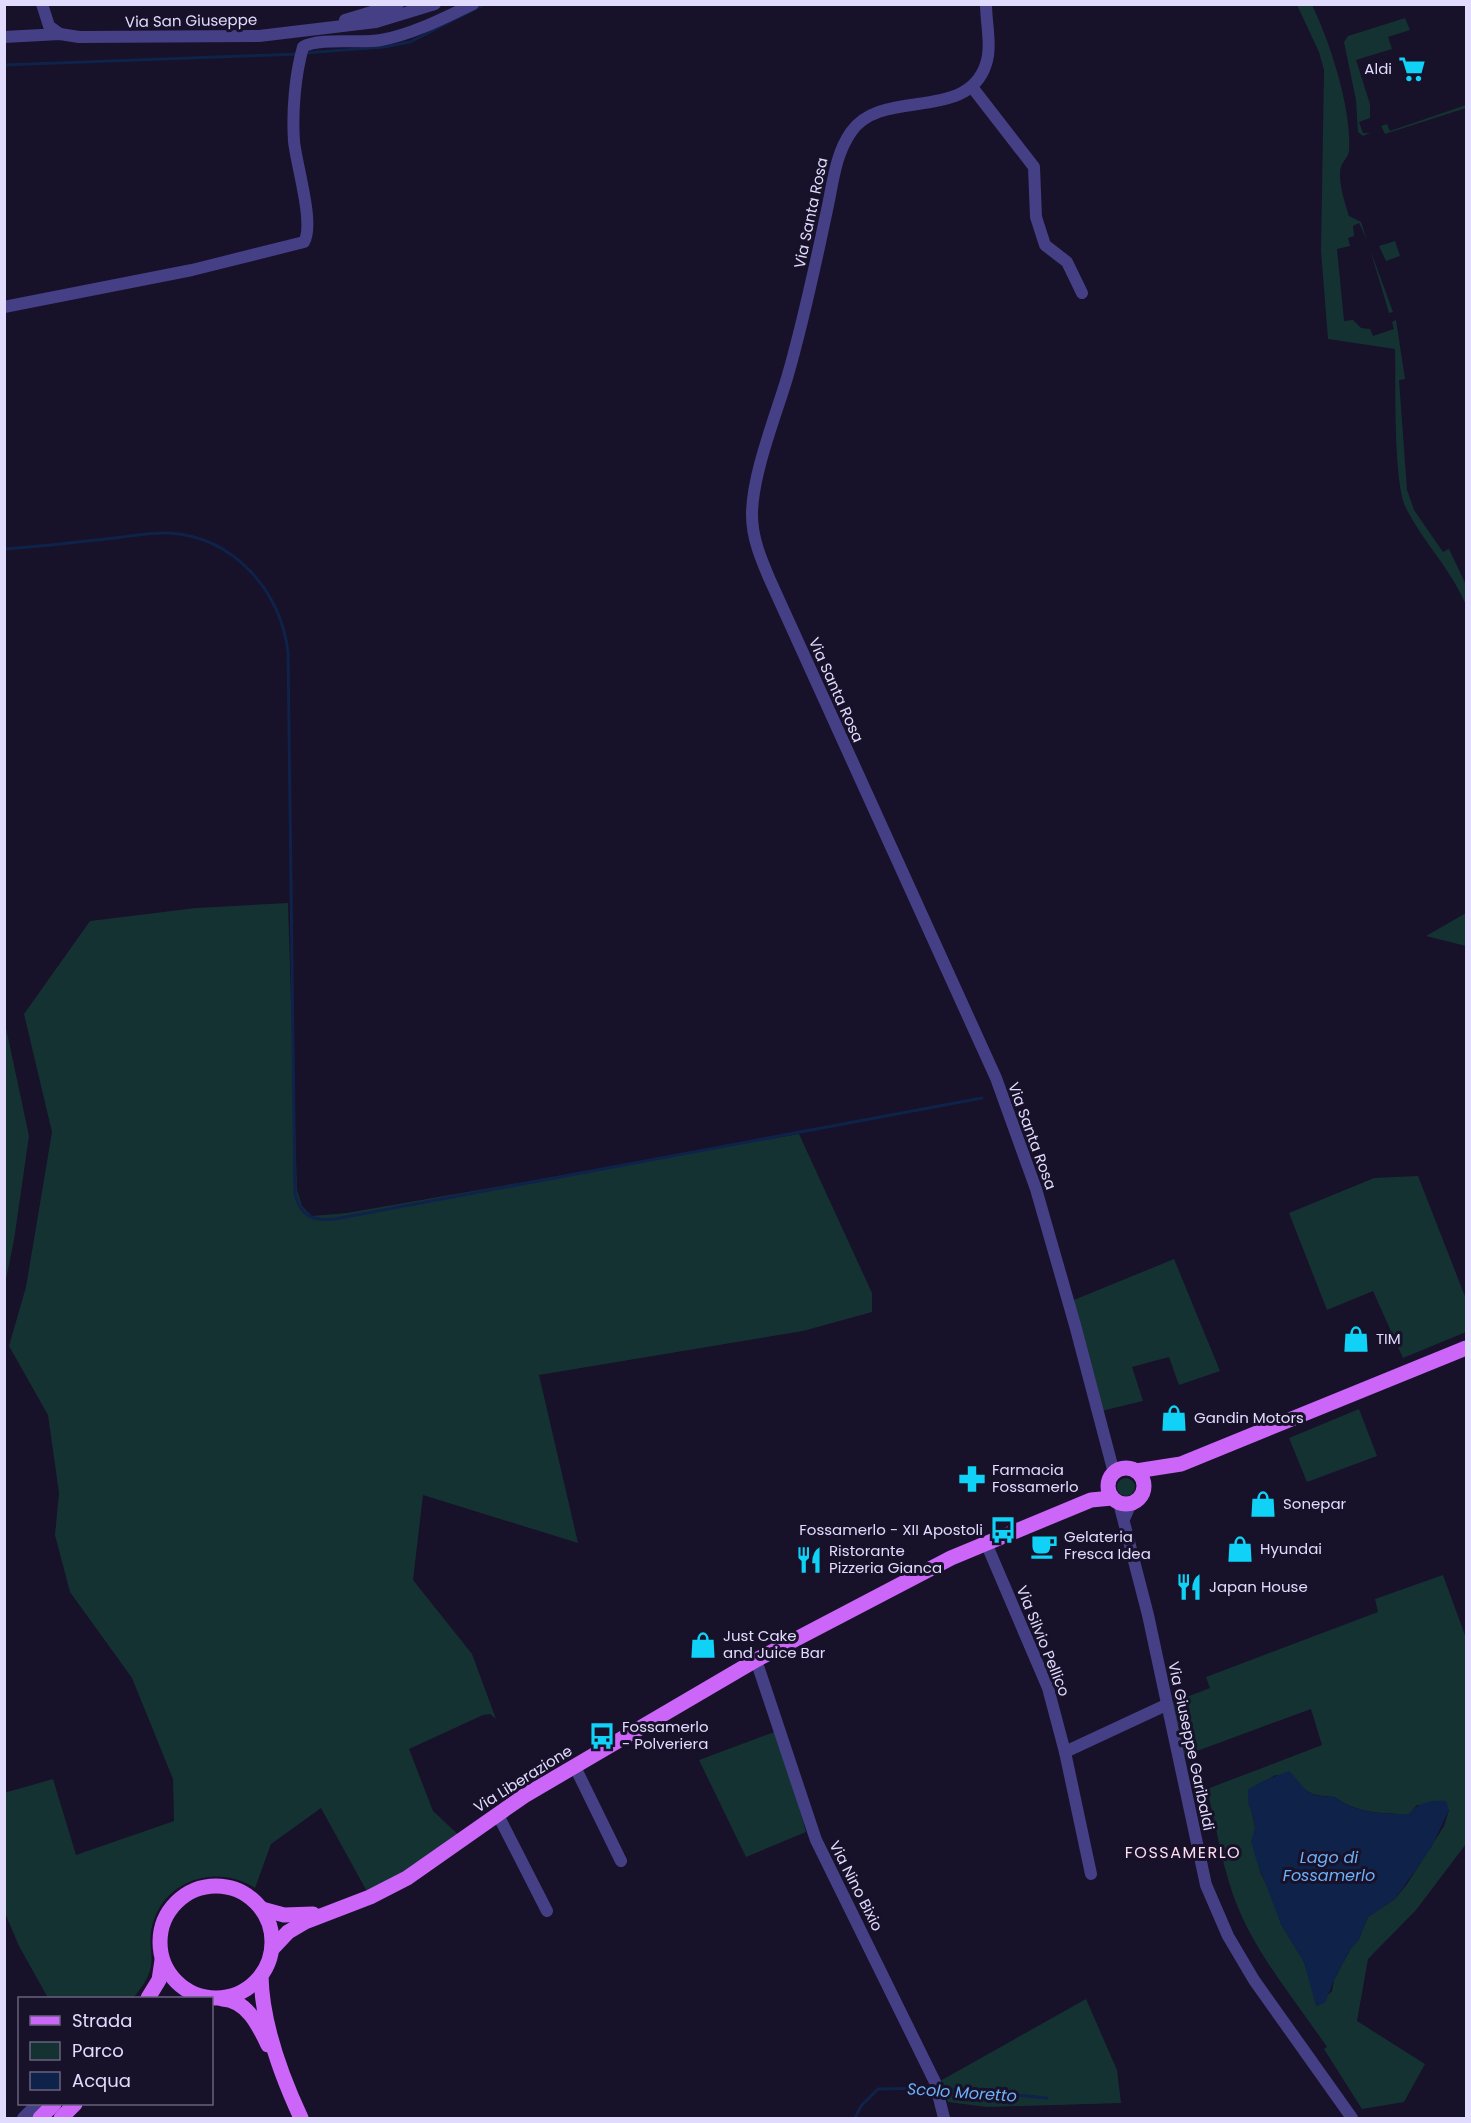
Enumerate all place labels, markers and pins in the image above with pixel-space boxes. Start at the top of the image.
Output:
supermarket icon: Aldi [1397,54,1427,84]
place label: Aldi [1364,58,1392,79]
shop icon: TIM [1341,1324,1371,1354]
place label: TIM [1376,1328,1401,1349]
shop icon: Gandin Motors [1159,1403,1189,1433]
place label: Gandin Motors [1194,1407,1304,1428]
place label: Farmacia Fossamerlo [992,1459,1079,1497]
pharmacy icon: Farmacia Fossamerlo [957,1464,987,1494]
shop icon: Sonepar [1248,1489,1278,1519]
place label: Sonepar [1283,1493,1347,1514]
bus stop icon: Fossamerlo - XII Apostoli [988,1515,1018,1545]
place label: Fossamerlo - XII Apostoli [799,1519,983,1540]
place label: Gelateria Fresca Idea [1064,1526,1151,1564]
cafe icon: Gelateria Fresca Idea [1029,1531,1059,1561]
shop icon: Hyundai [1225,1534,1255,1564]
place label: Hyundai [1260,1538,1322,1559]
place label: Ristorante Pizzeria Gianca [829,1540,942,1578]
restaurant icon: Ristorante Pizzeria Gianca [794,1545,824,1575]
restaurant icon: Japan House [1174,1572,1204,1602]
place label: Japan House [1209,1576,1308,1597]
place label: Just Cake and Juice Bar [723,1625,826,1663]
shop icon: Just Cake and Juice Bar [688,1630,718,1660]
place label: Fossamerlo - Polveriera [622,1716,709,1754]
bus stop icon: Fossamerlo - Polveriera [587,1721,617,1751]

